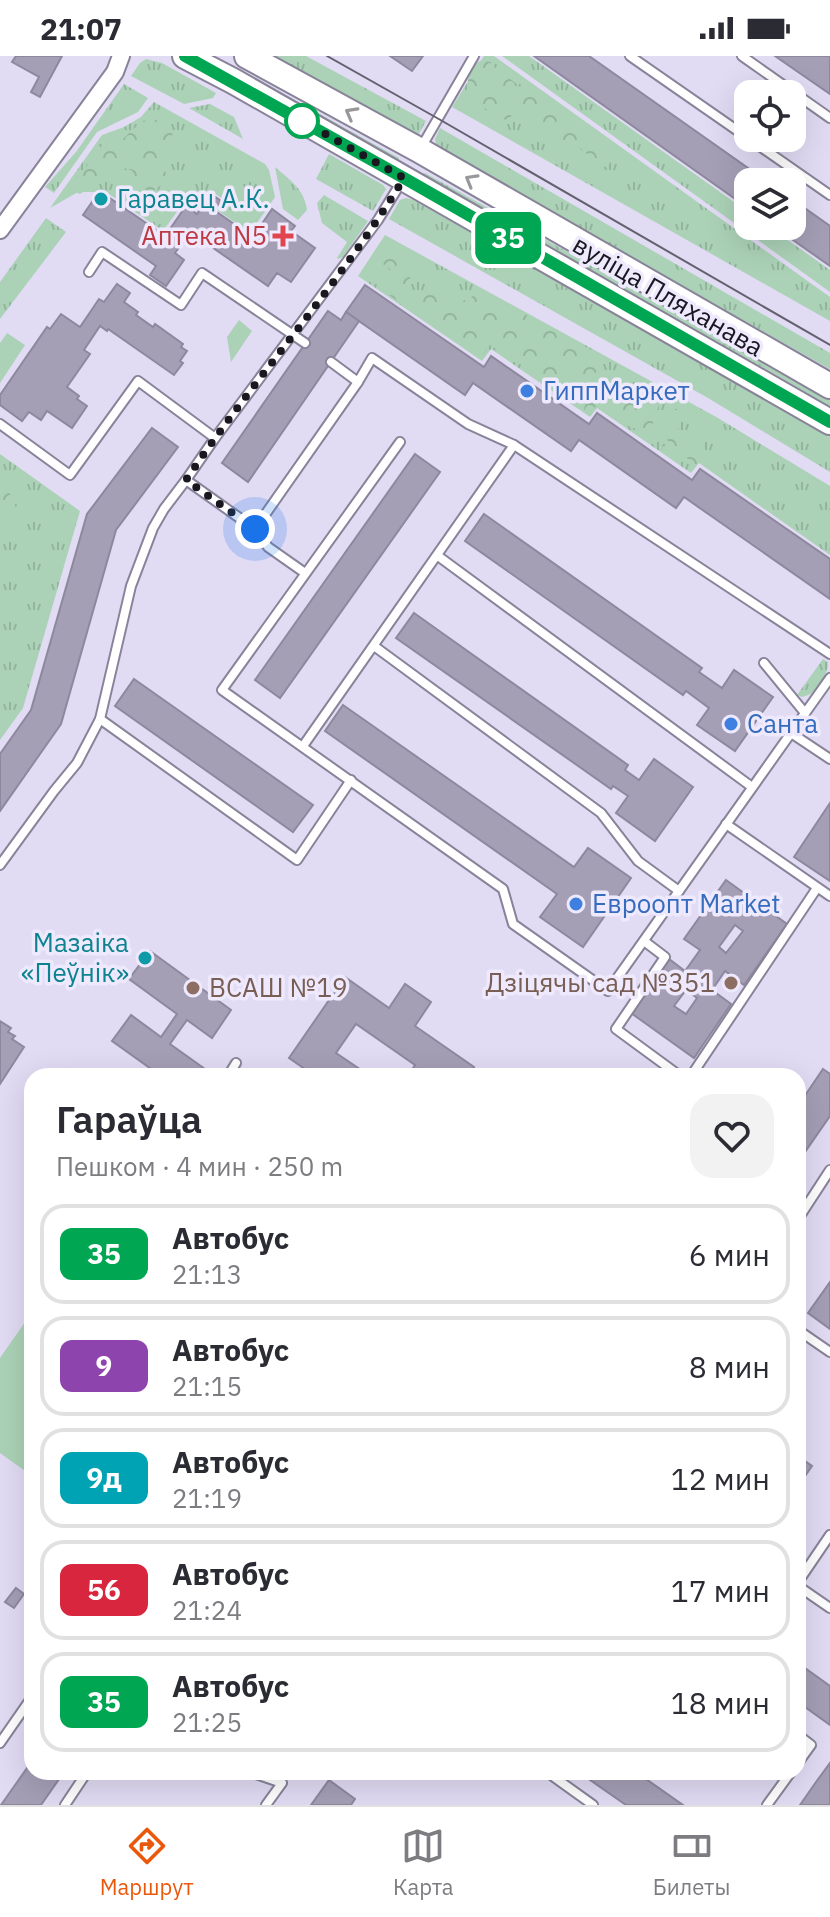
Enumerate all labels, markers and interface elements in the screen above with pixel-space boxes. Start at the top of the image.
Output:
text: 21:07 [40,9,122,48]
map controls [734,80,806,240]
button: locate [734,80,806,152]
unlabelled marker [285,104,319,138]
one-way arrow [345,107,360,123]
button: layers [734,168,806,240]
one-way arrow [465,174,480,190]
place label: Гаравец А.К. [117,181,270,215]
marker: Гаравец А.К. [92,190,110,208]
line badge: 35 [472,212,544,264]
place label: Аптека N5 [141,218,267,252]
text: 35 [491,219,525,256]
marker: Аптека N5 [274,227,292,245]
street label: вуліца Пляханава [567,227,770,364]
place label: ГиппМаркет [543,373,690,407]
marker: ГиппМаркет [518,382,536,400]
your location [235,509,275,549]
place label: Санта [747,706,818,740]
marker: Санта [722,715,740,733]
place label: Евроопт Market [592,886,780,920]
marker: Евроопт Market [567,895,585,913]
place label: Мазаіка «Пеўнік» [21,925,129,989]
marker: Мазаіка «Пеўнік» [136,949,154,967]
place label: Дзіцячы сад №351 [485,965,715,999]
place label: ВСАШ №19 [209,970,348,1004]
marker: Дзіцячы сад №351 [722,974,740,992]
marker: ВСАШ №19 [184,979,202,997]
text: Гараўца [56,1094,202,1143]
button: heart [690,1094,774,1178]
text: Пешком · 4 мин · 250 m [56,1149,343,1183]
text: Автобус [172,1218,289,1257]
text: 35 [87,1235,121,1272]
text: 6 мин [689,1235,770,1274]
text: 21:13 [172,1257,242,1291]
text: Автобус [172,1330,289,1369]
text: 9 [96,1347,112,1384]
text: 8 мин [689,1347,770,1386]
text: 21:15 [172,1369,242,1403]
text: Автобус [172,1442,289,1481]
text: 9д [86,1459,122,1496]
text: 12 мин [671,1459,770,1498]
text: 21:19 [172,1481,242,1515]
text: Автобус [172,1554,289,1593]
text: 56 [87,1571,121,1608]
text: 17 мин [671,1571,770,1610]
text: 21:24 [172,1593,242,1627]
text: Автобус [172,1666,289,1705]
text: 35 [87,1683,121,1720]
text: 18 мин [671,1683,770,1722]
text: 21:25 [172,1705,242,1739]
tab: Маршрут [100,1824,194,1901]
tab: Карта [393,1824,454,1901]
tab: Билеты [653,1824,730,1901]

